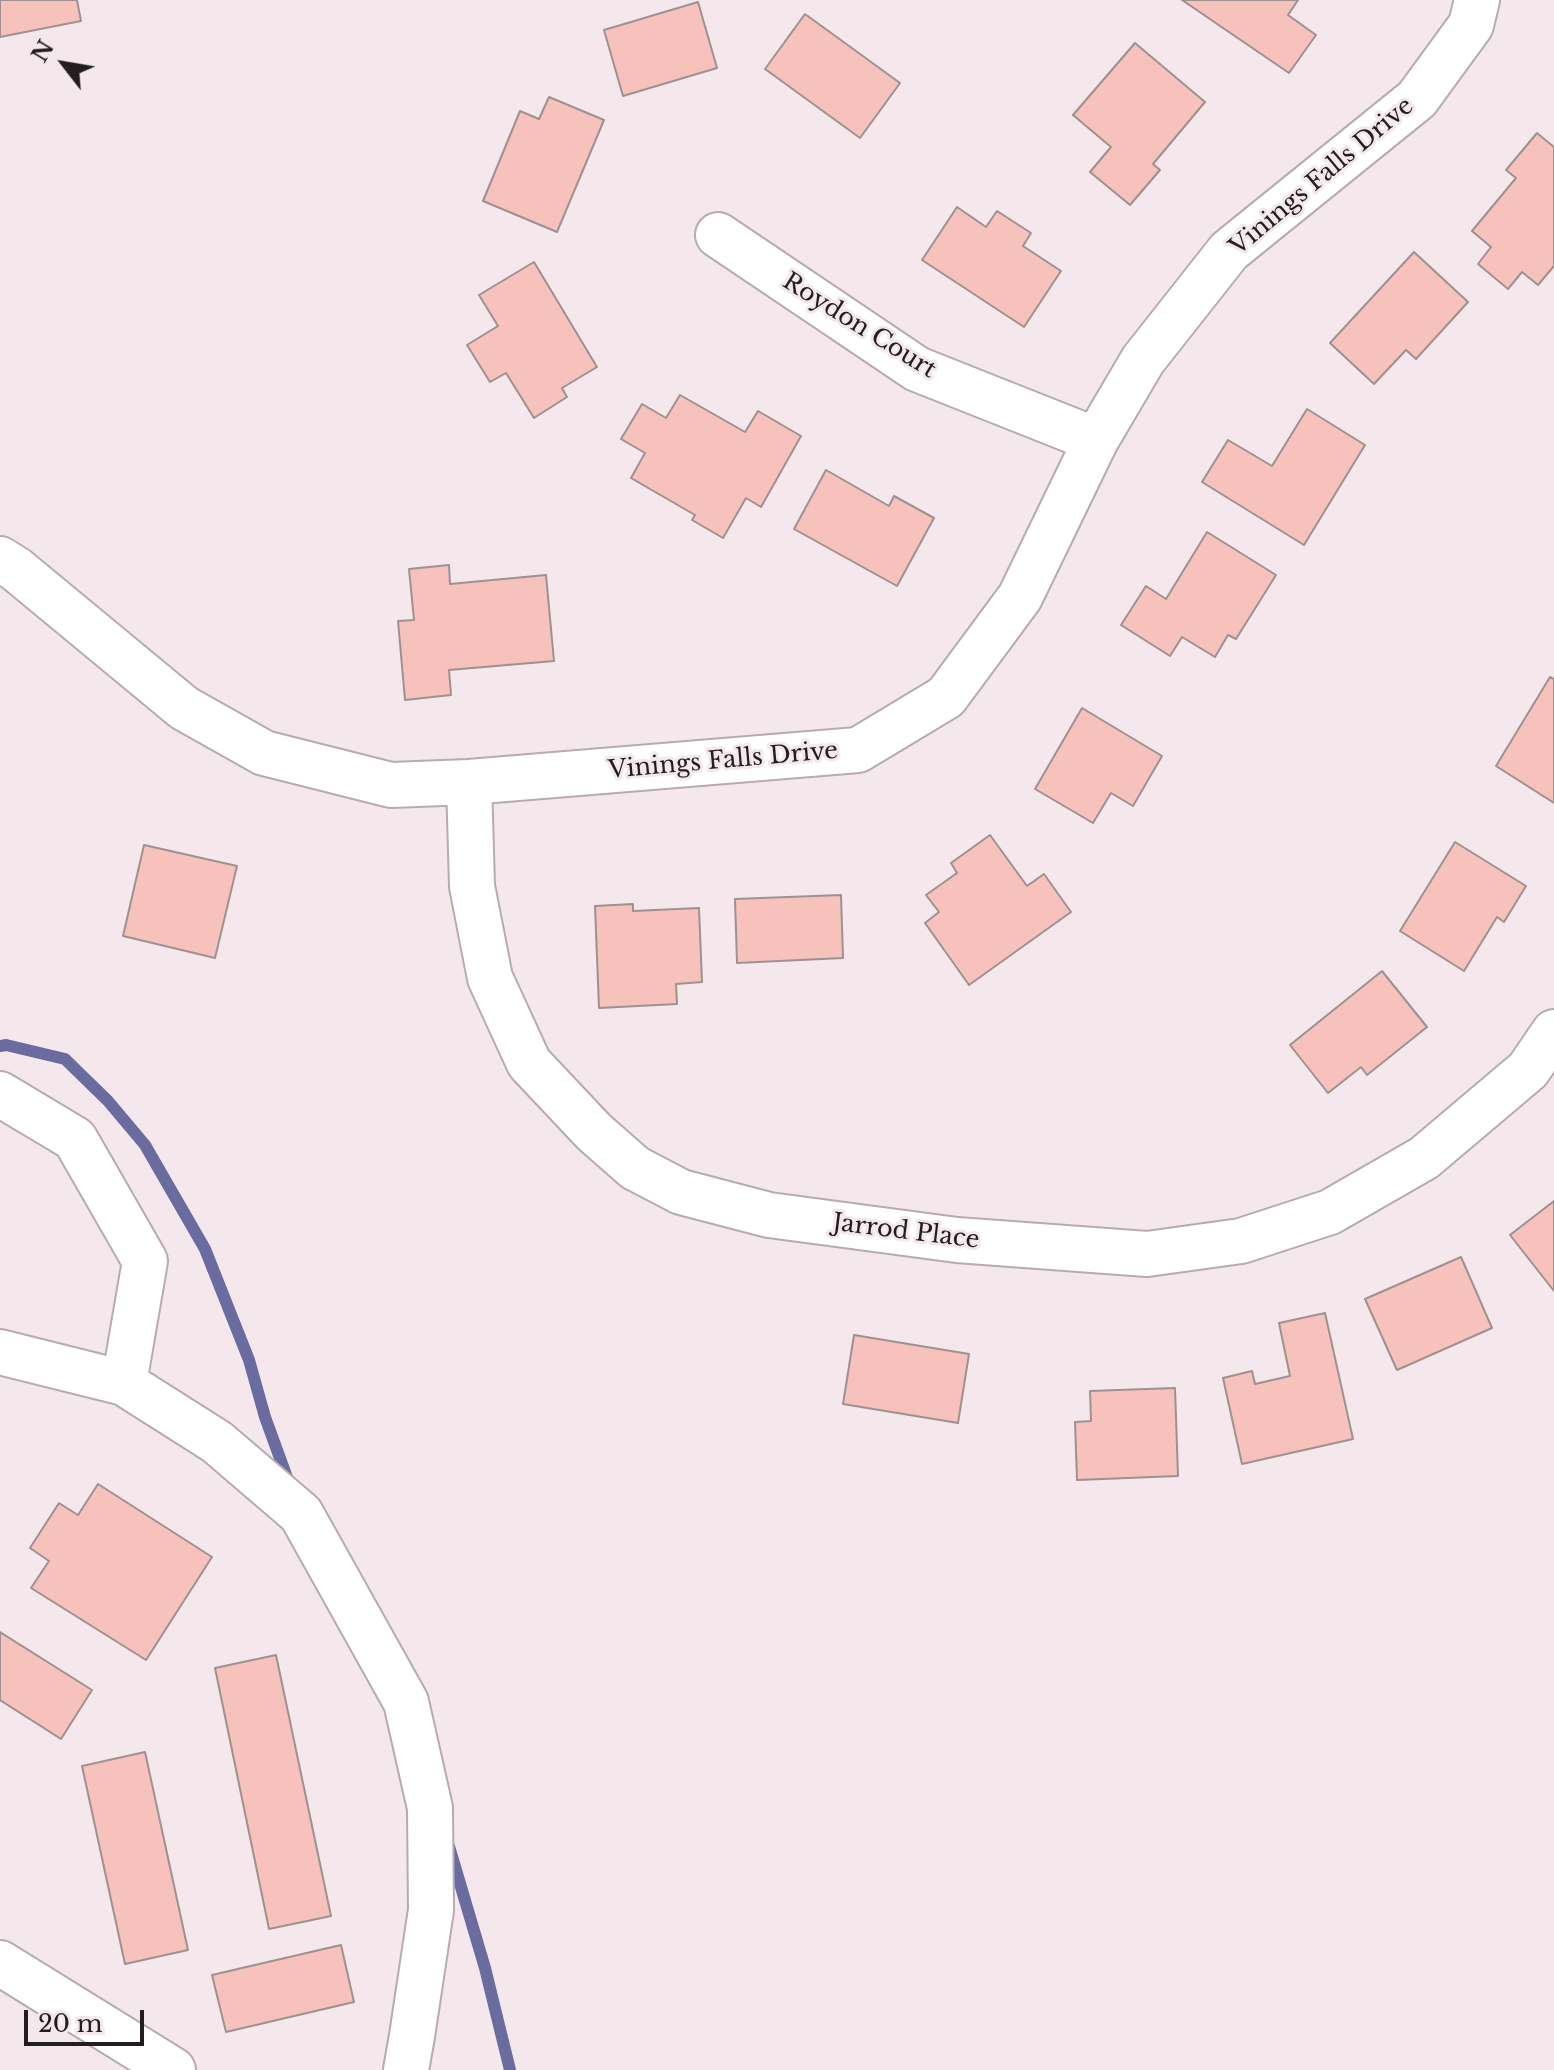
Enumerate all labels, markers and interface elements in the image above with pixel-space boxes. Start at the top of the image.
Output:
north arrow [24,24,104,104]
text: N [26,36,60,67]
street label: Vinings Falls Drive [1224,92,1420,262]
street label: Roydon Court [777,267,941,385]
street label: Vinings Falls Drive [607,737,839,785]
street label: Jarrod Place [831,1209,981,1255]
scale bar [28,1994,148,2044]
text: 20 m [38,2009,103,2038]

